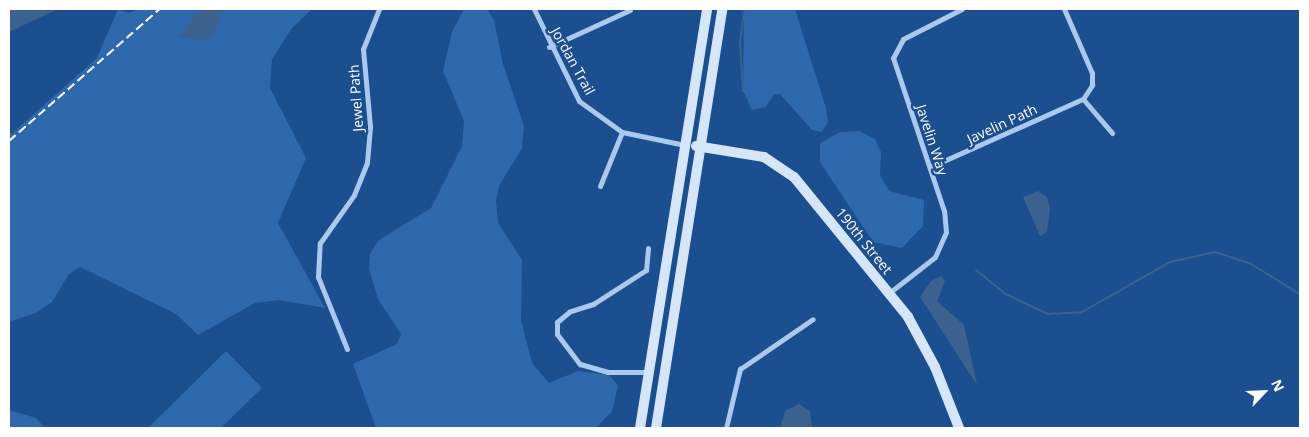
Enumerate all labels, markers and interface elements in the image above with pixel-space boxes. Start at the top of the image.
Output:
street label: Jordan Trail [548,24,598,98]
street label: Jewel Path [345,64,367,132]
street label: Javelin Path [964,100,1040,148]
street label: Javelin Way [913,102,951,178]
street label: 190th Street [832,204,896,278]
north arrow [1239,367,1289,417]
text: N [1267,376,1289,395]

